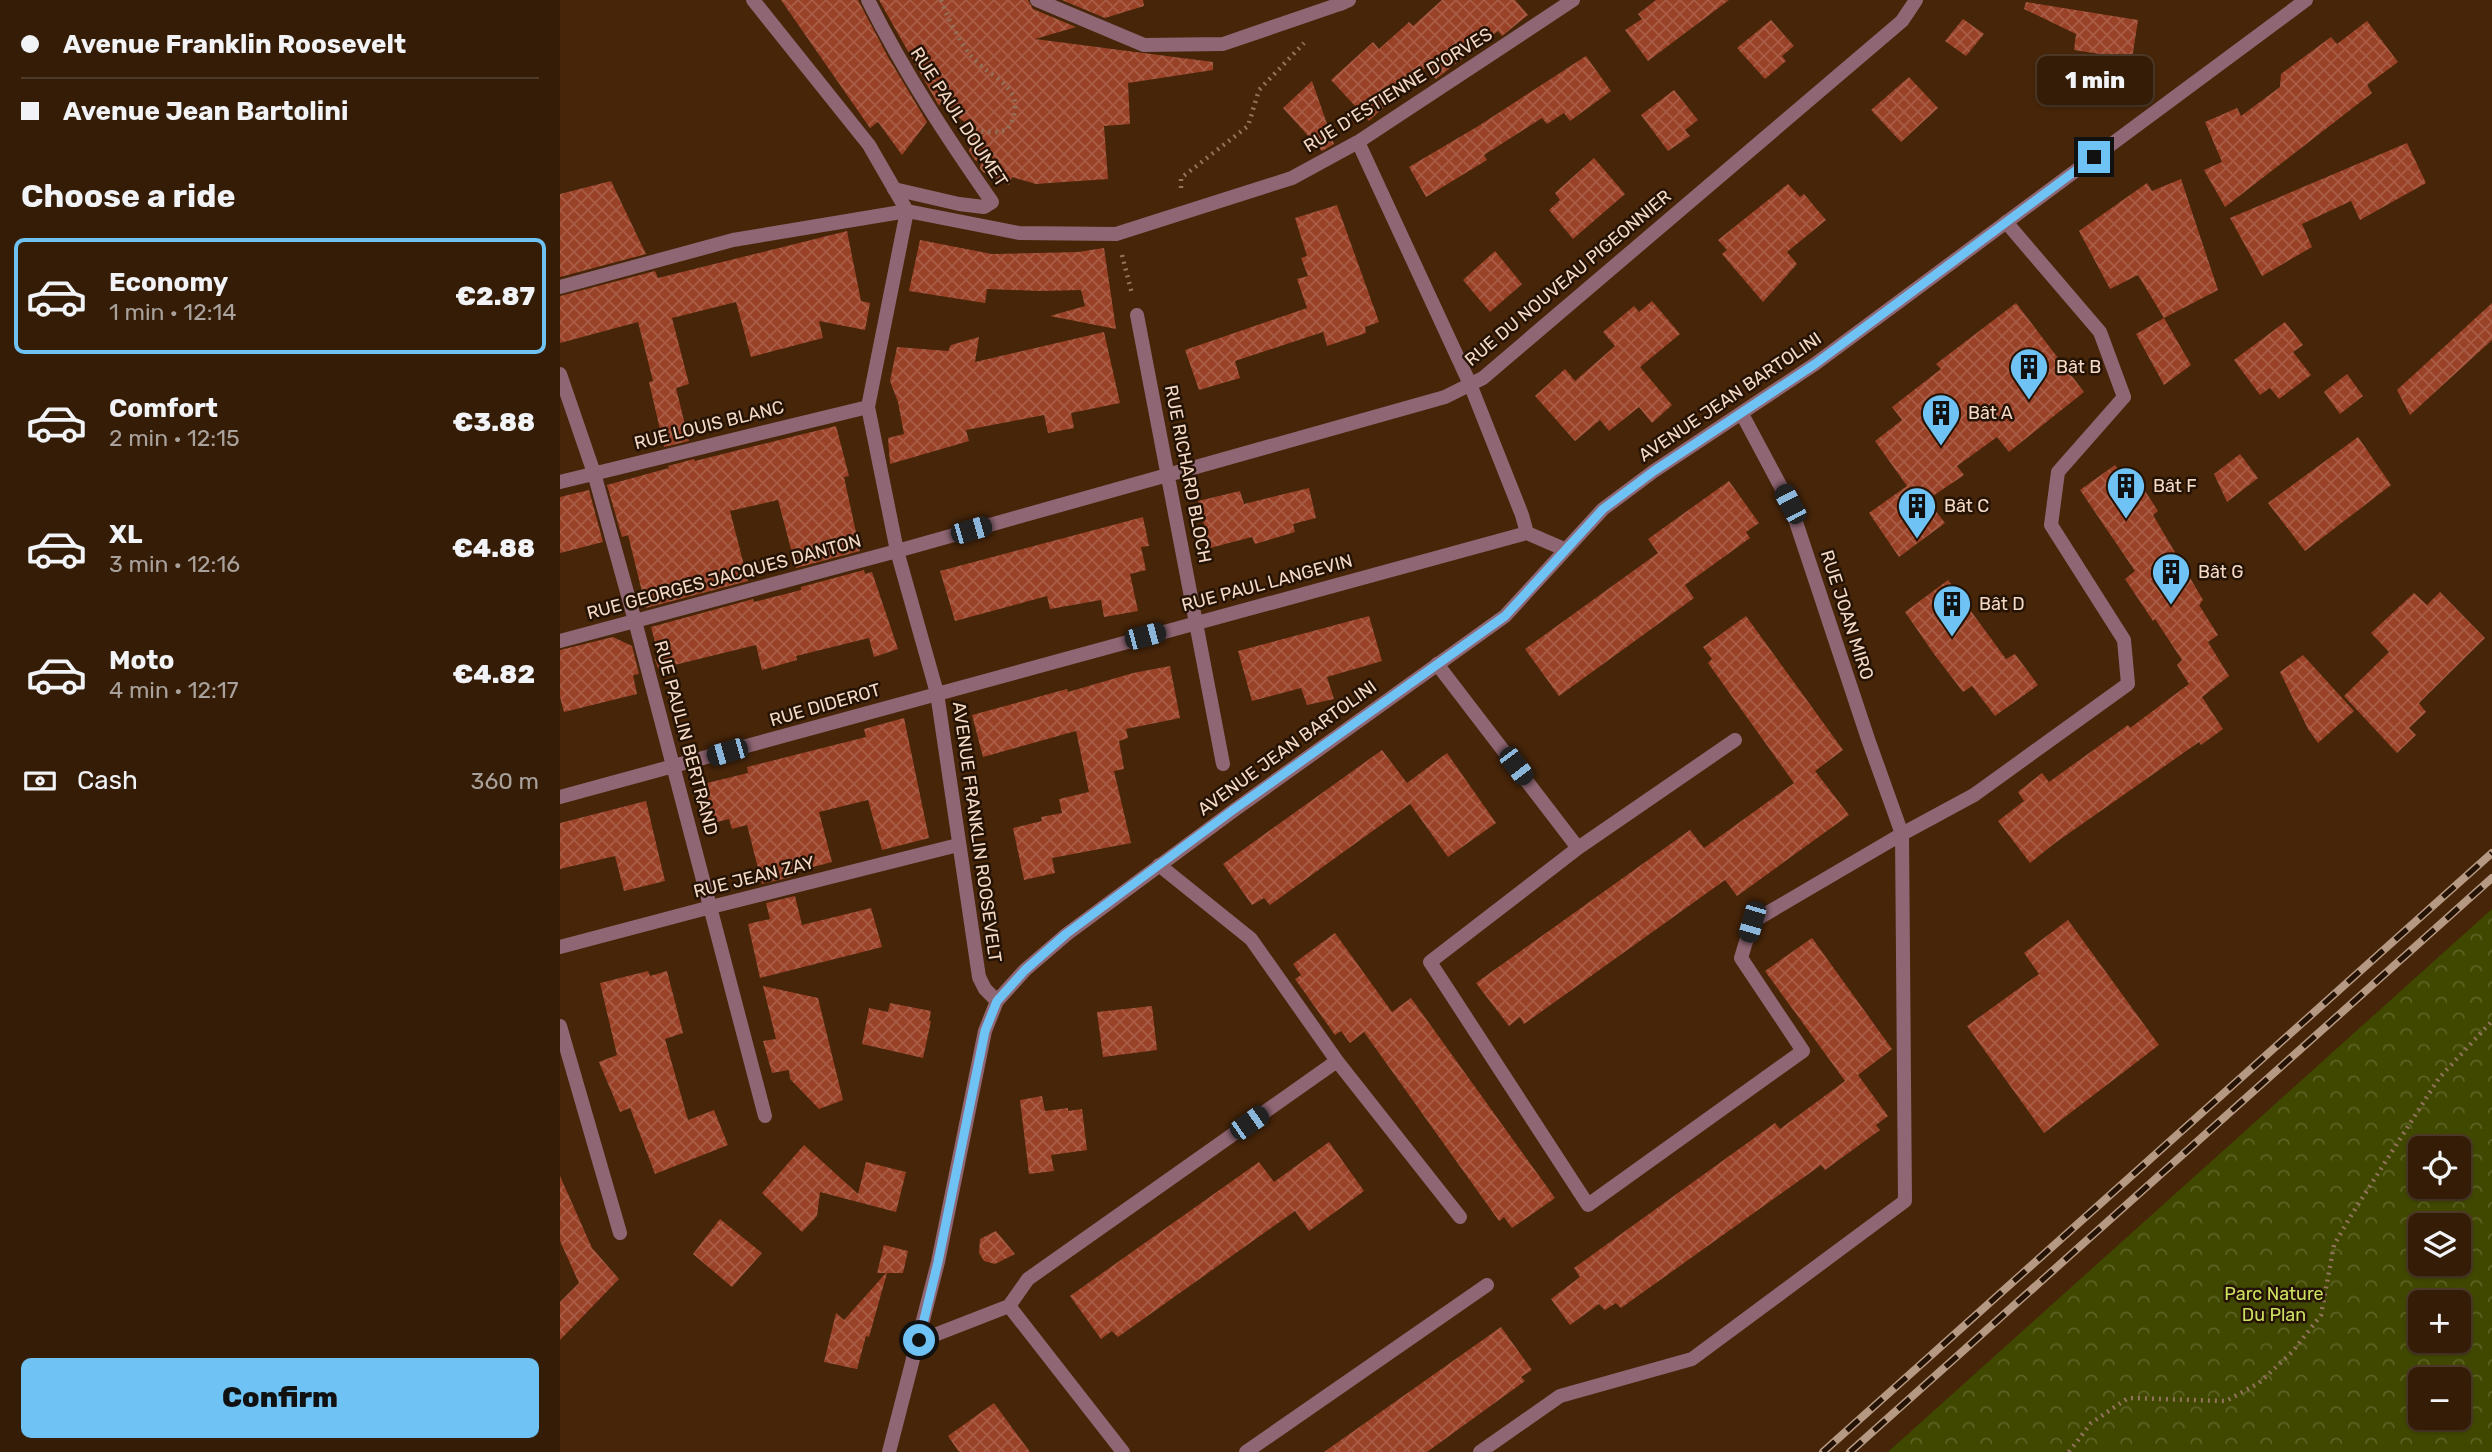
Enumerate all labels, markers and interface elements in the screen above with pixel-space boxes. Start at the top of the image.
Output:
street label: RUE D'ESTIENNE D'ORVES [1300,23,1496,157]
text: Avenue Franklin Roosevelt [63,29,406,60]
street label: RUE PAUL DOUMET [906,43,1012,191]
callout: 1 min [2036,55,2152,104]
text: 1 min [2065,66,2125,94]
text: Avenue Jean Bartolini [63,96,348,127]
route end [2078,141,2110,173]
text: Choose a ride [21,177,235,215]
street label: RUE DU NOUVEAU PIGEONNIER [1460,185,1676,371]
icon: car [25,265,88,328]
text: Economy [109,267,228,298]
text: €2.87 [455,281,535,312]
text: 1 min · 12:14 [109,298,237,326]
street label: AVENUE JEAN BARTOLINI [1634,327,1826,467]
building icon: Bât B [2008,346,2050,401]
place label: Bât B [2056,356,2101,378]
street label: RUE RICHARD BLOCH [1160,383,1216,565]
icon: car [25,391,88,454]
building icon: Bât A [1920,392,1962,447]
text: Comfort [109,393,218,424]
street label: RUE LOUIS BLANC [632,396,786,454]
place label: Bât A [1968,402,2013,424]
text: €3.88 [453,407,535,438]
text: 2 min · 12:15 [109,424,240,452]
building icon: Bât F [2105,465,2147,520]
place label: Bât F [2153,475,2197,497]
car [1771,481,1810,527]
building icon: Bât C [1896,485,1938,540]
place label: Bât C [1944,495,1989,517]
car [948,514,995,546]
icon: car [25,517,88,580]
text: XL [109,519,142,550]
street label: RUE GEORGES JACQUES DANTON [584,530,864,624]
text: €4.88 [452,533,535,564]
street label: RUE JOAN MIRO [1816,547,1878,683]
text: 3 min · 12:16 [109,550,240,578]
street label: RUE PAUL LANGEVIN [1179,550,1355,616]
building icon: Bât G [2150,551,2192,606]
place label: Bât G [2198,561,2244,583]
building icon: Bât D [1931,583,1973,638]
place label: Bât D [1979,593,2025,615]
car [1122,620,1169,652]
street label: RUE PAULIN BERTRAND [649,638,723,838]
icon: car [25,643,88,706]
text: Moto [109,645,174,676]
text: €4.82 [452,659,535,690]
text: 4 min · 12:17 [109,676,239,704]
street label: AVENUE JEAN BARTOLINI [1193,676,1381,820]
street label: RUE DIDEROT [767,679,883,731]
street label: AVENUE FRANKLIN ROOSEVELT [948,700,1006,964]
car [704,736,751,768]
car [1495,743,1538,789]
icon: cash [21,762,59,800]
text: Cash [77,765,138,796]
text: 360 m [471,767,539,795]
street label: RUE JEAN ZAY [691,851,817,903]
car [1737,899,1768,945]
car [1226,1102,1273,1144]
map controls [2408,1136,2471,1430]
button: locate [2408,1136,2471,1199]
button: layers [2408,1213,2471,1276]
park label: Parc Nature Du Plan [2224,1283,2324,1326]
button: + [2408,1290,2471,1353]
route start [903,1324,935,1356]
button: Confirm [21,1358,539,1438]
button: − [2408,1367,2471,1430]

